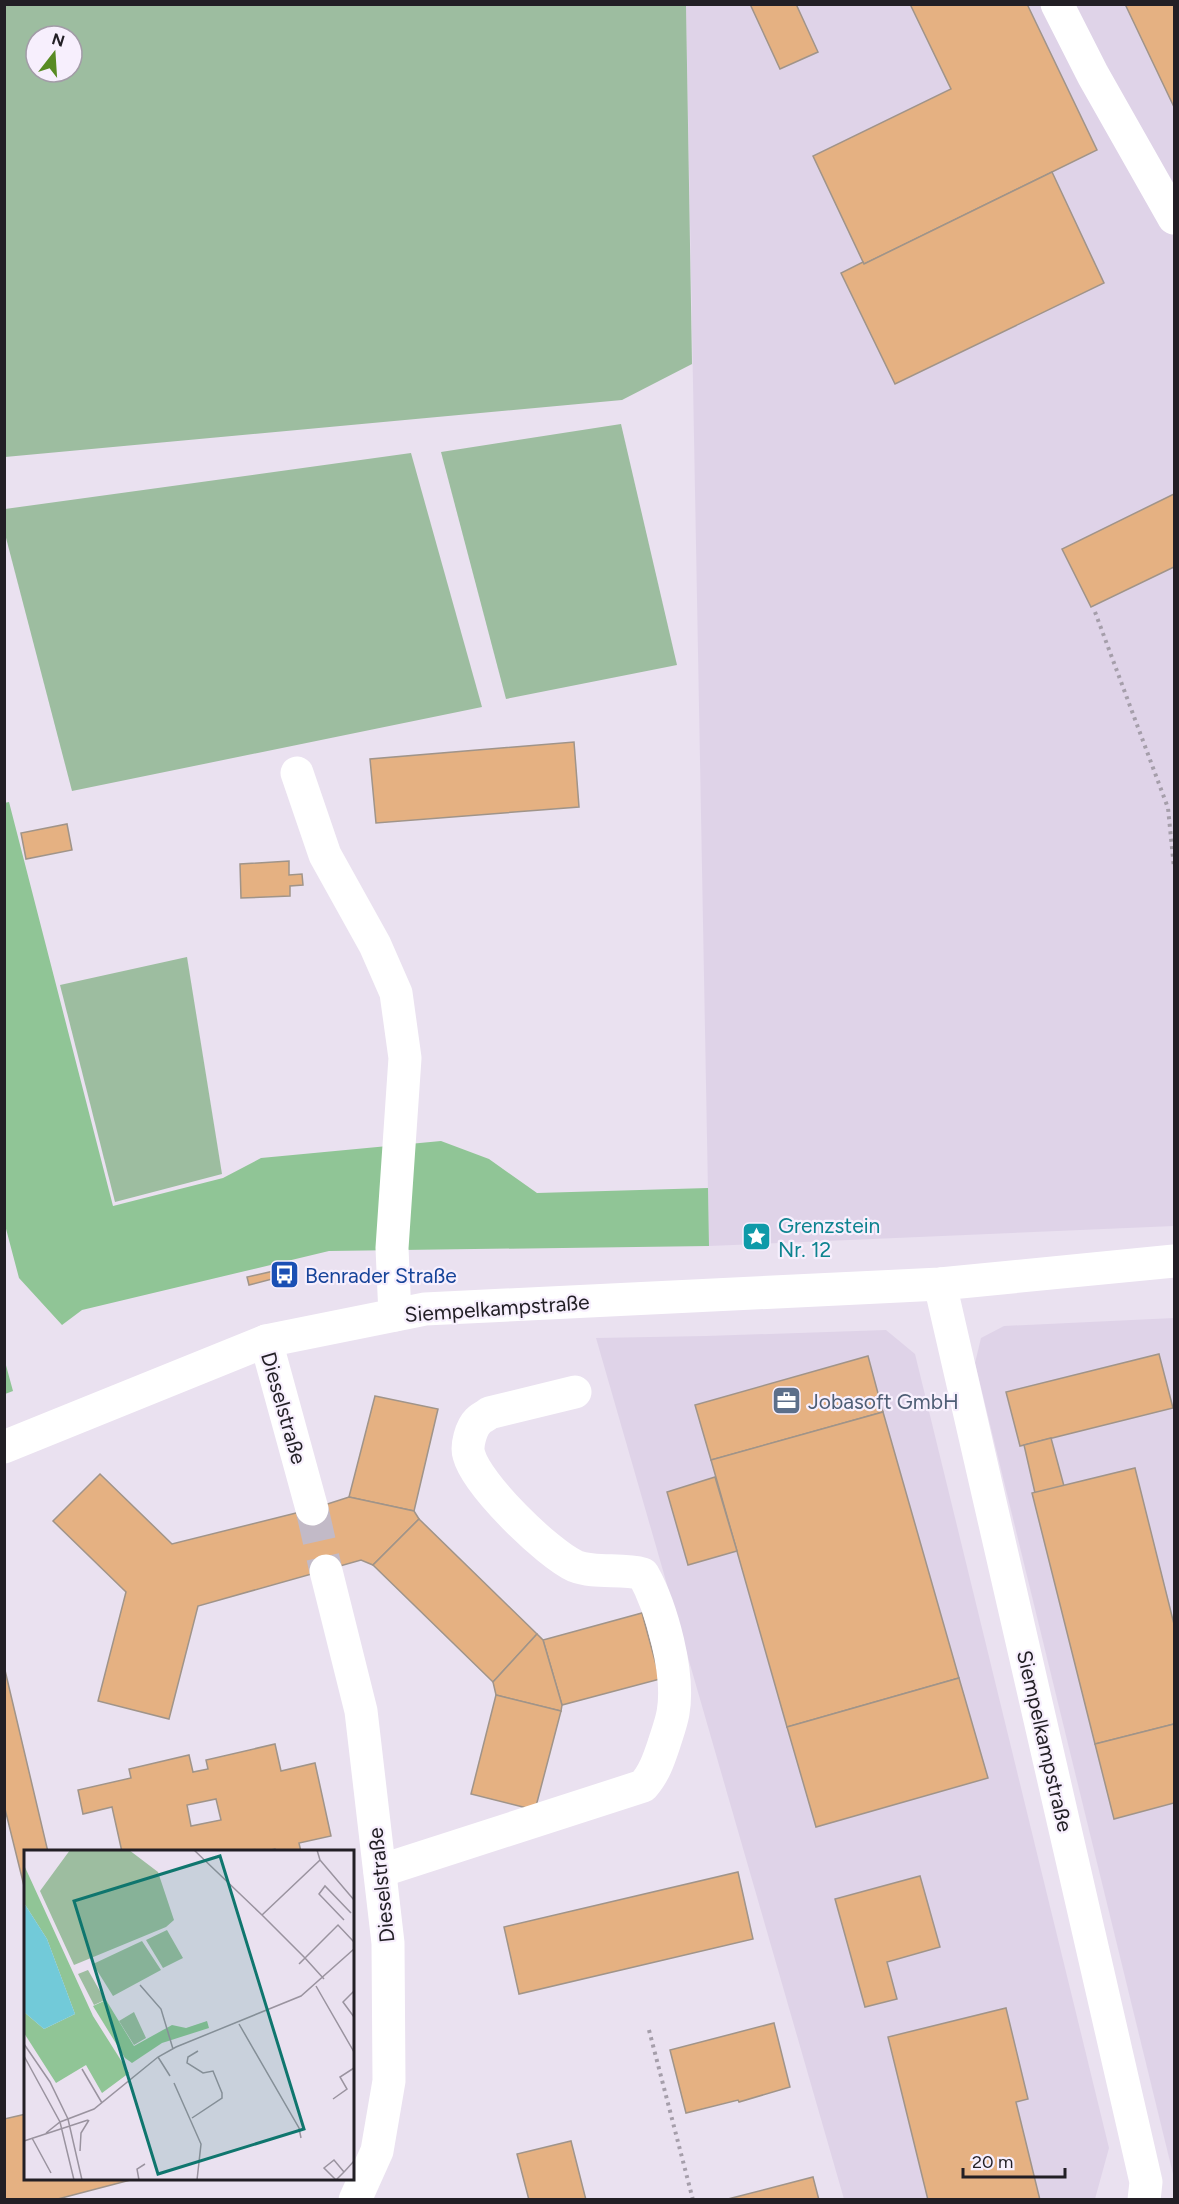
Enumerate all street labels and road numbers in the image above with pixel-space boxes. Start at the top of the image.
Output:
street label: Siempelkampstraße [404,1289,590,1327]
street label: Dieselstraße [256,1349,312,1467]
street label: Siempelkampstraße [1012,1648,1078,1834]
street label: Dieselstraße [363,1826,399,1944]

